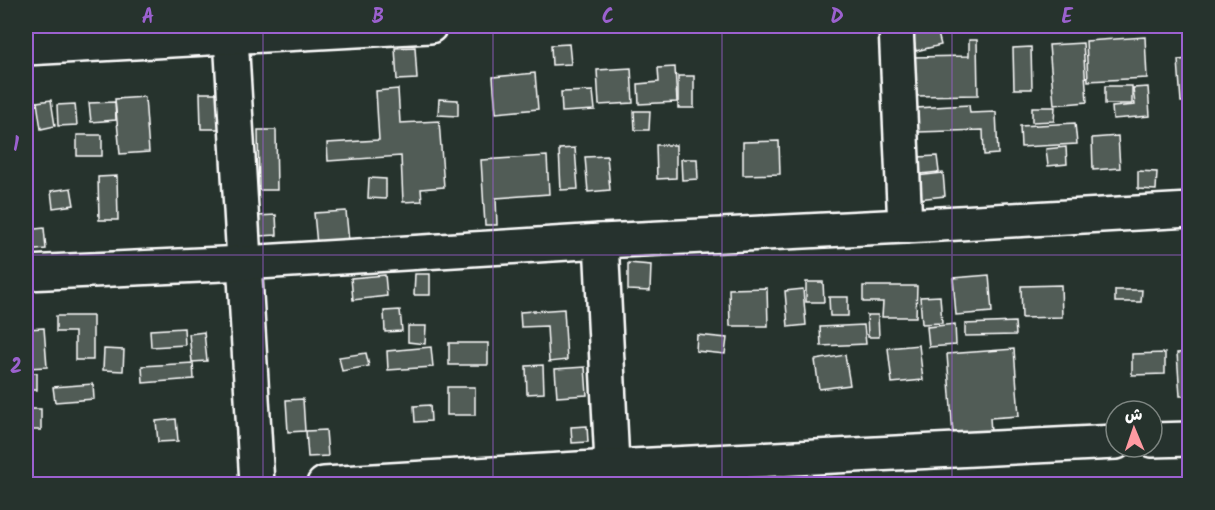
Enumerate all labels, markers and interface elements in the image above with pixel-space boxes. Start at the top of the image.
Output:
text: A [142,2,154,34]
text: B [372,2,384,34]
text: C [602,2,614,34]
text: D [830,2,844,34]
text: E [1061,2,1073,34]
text: 1 [13,130,19,162]
text: 2 [10,352,22,384]
north arrow [1104,399,1164,459]
text: ش [1124,403,1143,428]

